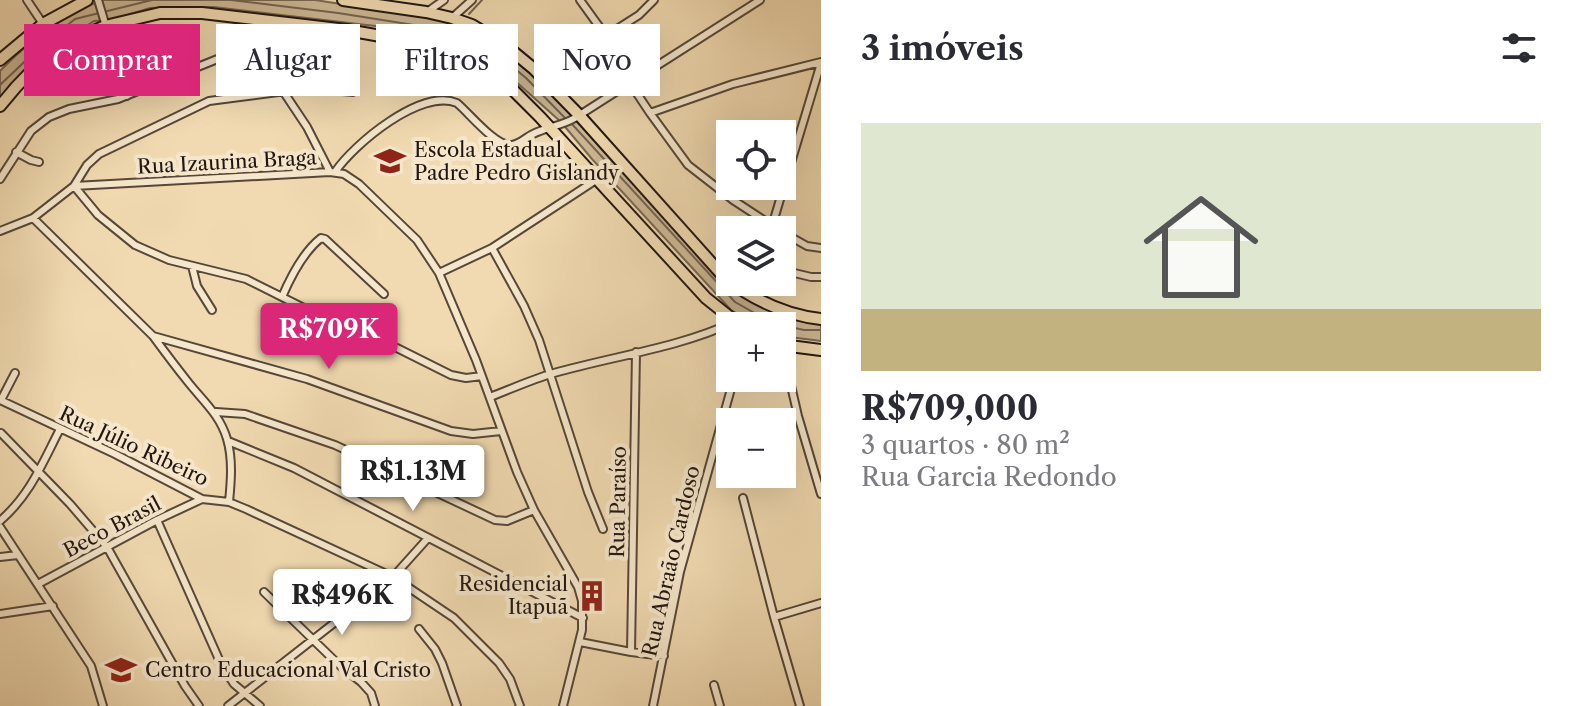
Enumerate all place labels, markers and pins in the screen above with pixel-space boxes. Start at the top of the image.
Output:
place label: Escola Estadual Padre Pedro Gislandy [414,138,620,185]
school or university icon: Escola Estadual Padre Pedro Gislandy [373,144,407,178]
pin: R$709K [264,303,394,371]
pin: R$1.13M [339,445,487,513]
pin: R$496K [277,569,407,637]
place label: Residencial Itapuã [458,572,568,619]
building icon: Residencial Itapuã [575,579,609,613]
school or university icon: Centro Educacional Val Cristo [104,653,138,687]
place label: Centro Educacional Val Cristo [145,658,431,682]

